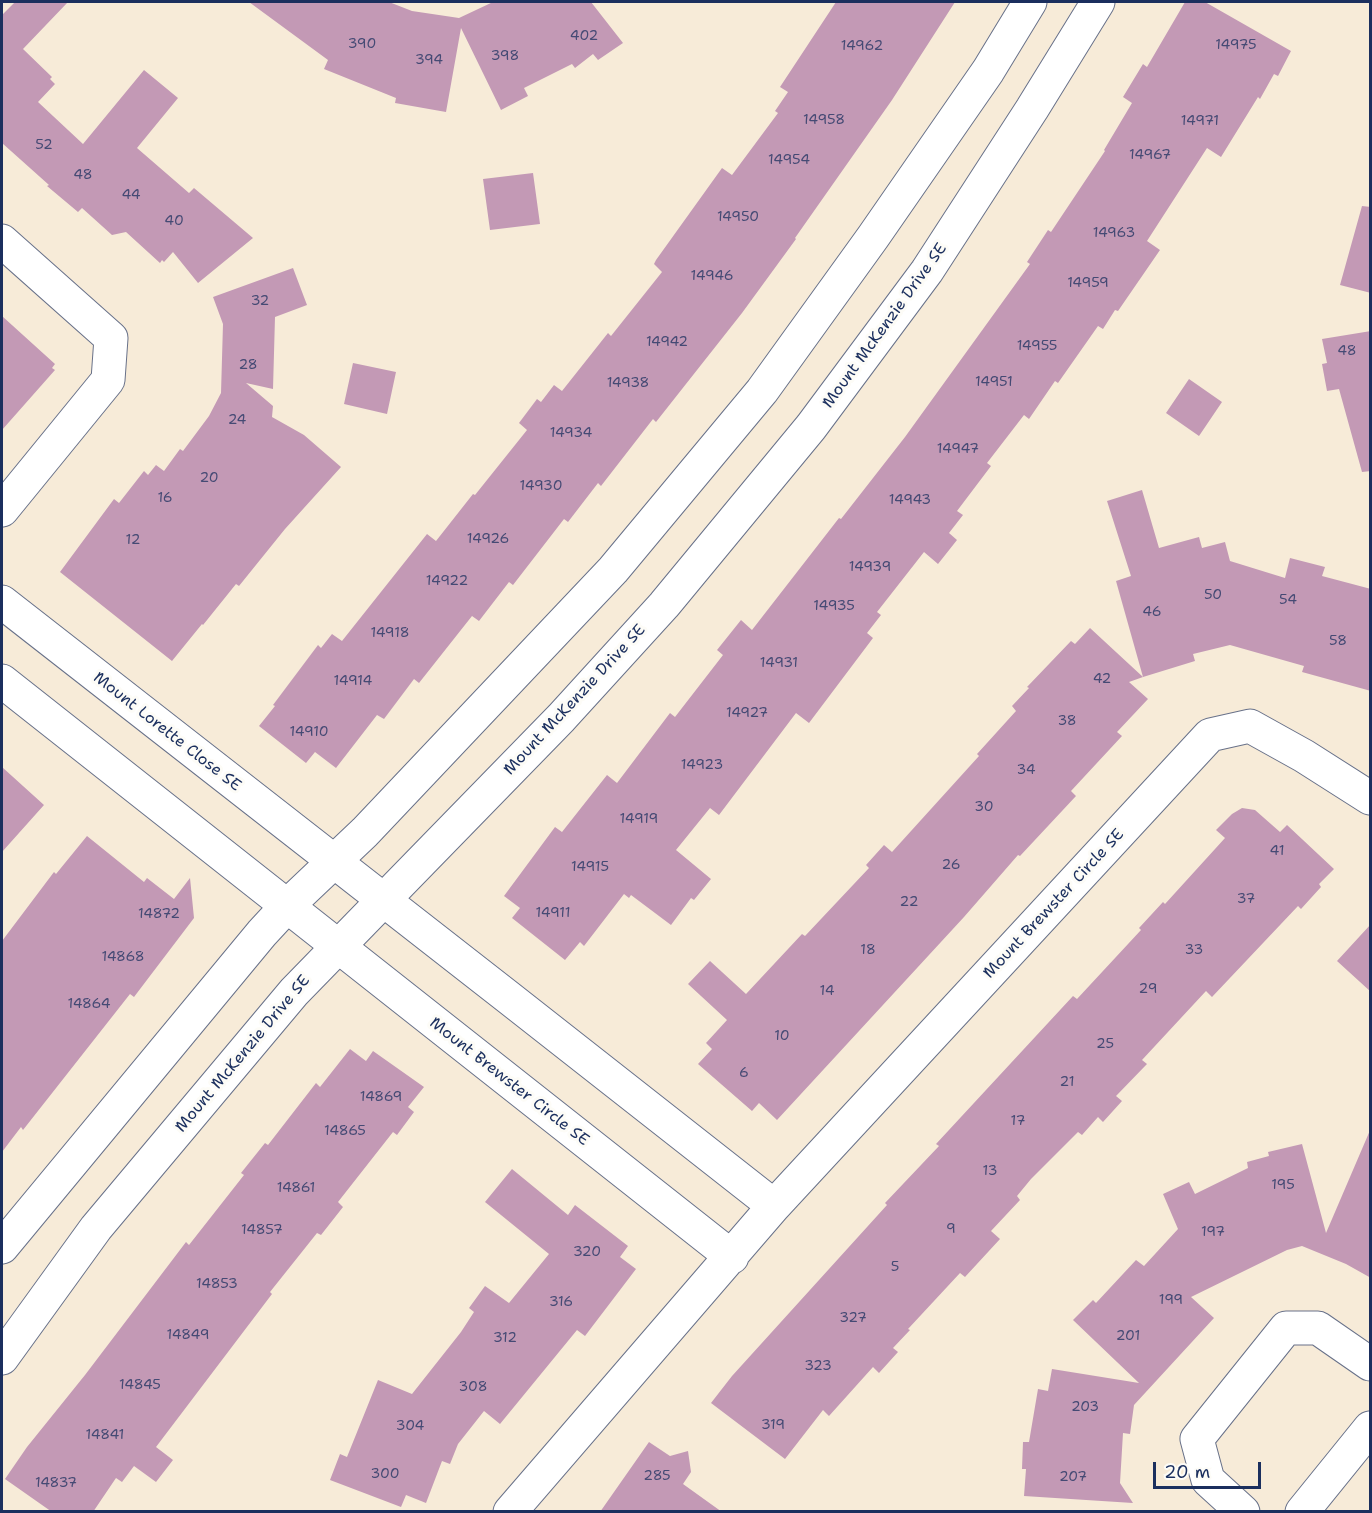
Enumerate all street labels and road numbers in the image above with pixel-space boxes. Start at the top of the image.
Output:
street label: Mount McKenzie Drive SE [819,240,951,412]
street label: Mount McKenzie Drive SE [500,621,650,779]
street label: Mount Lorette Close SE [89,668,245,796]
street label: Mount Brewster Circle SE [980,825,1128,983]
street label: Mount McKenzie Drive SE [172,972,314,1136]
street label: Mount Brewster Circle SE [425,1014,593,1150]

